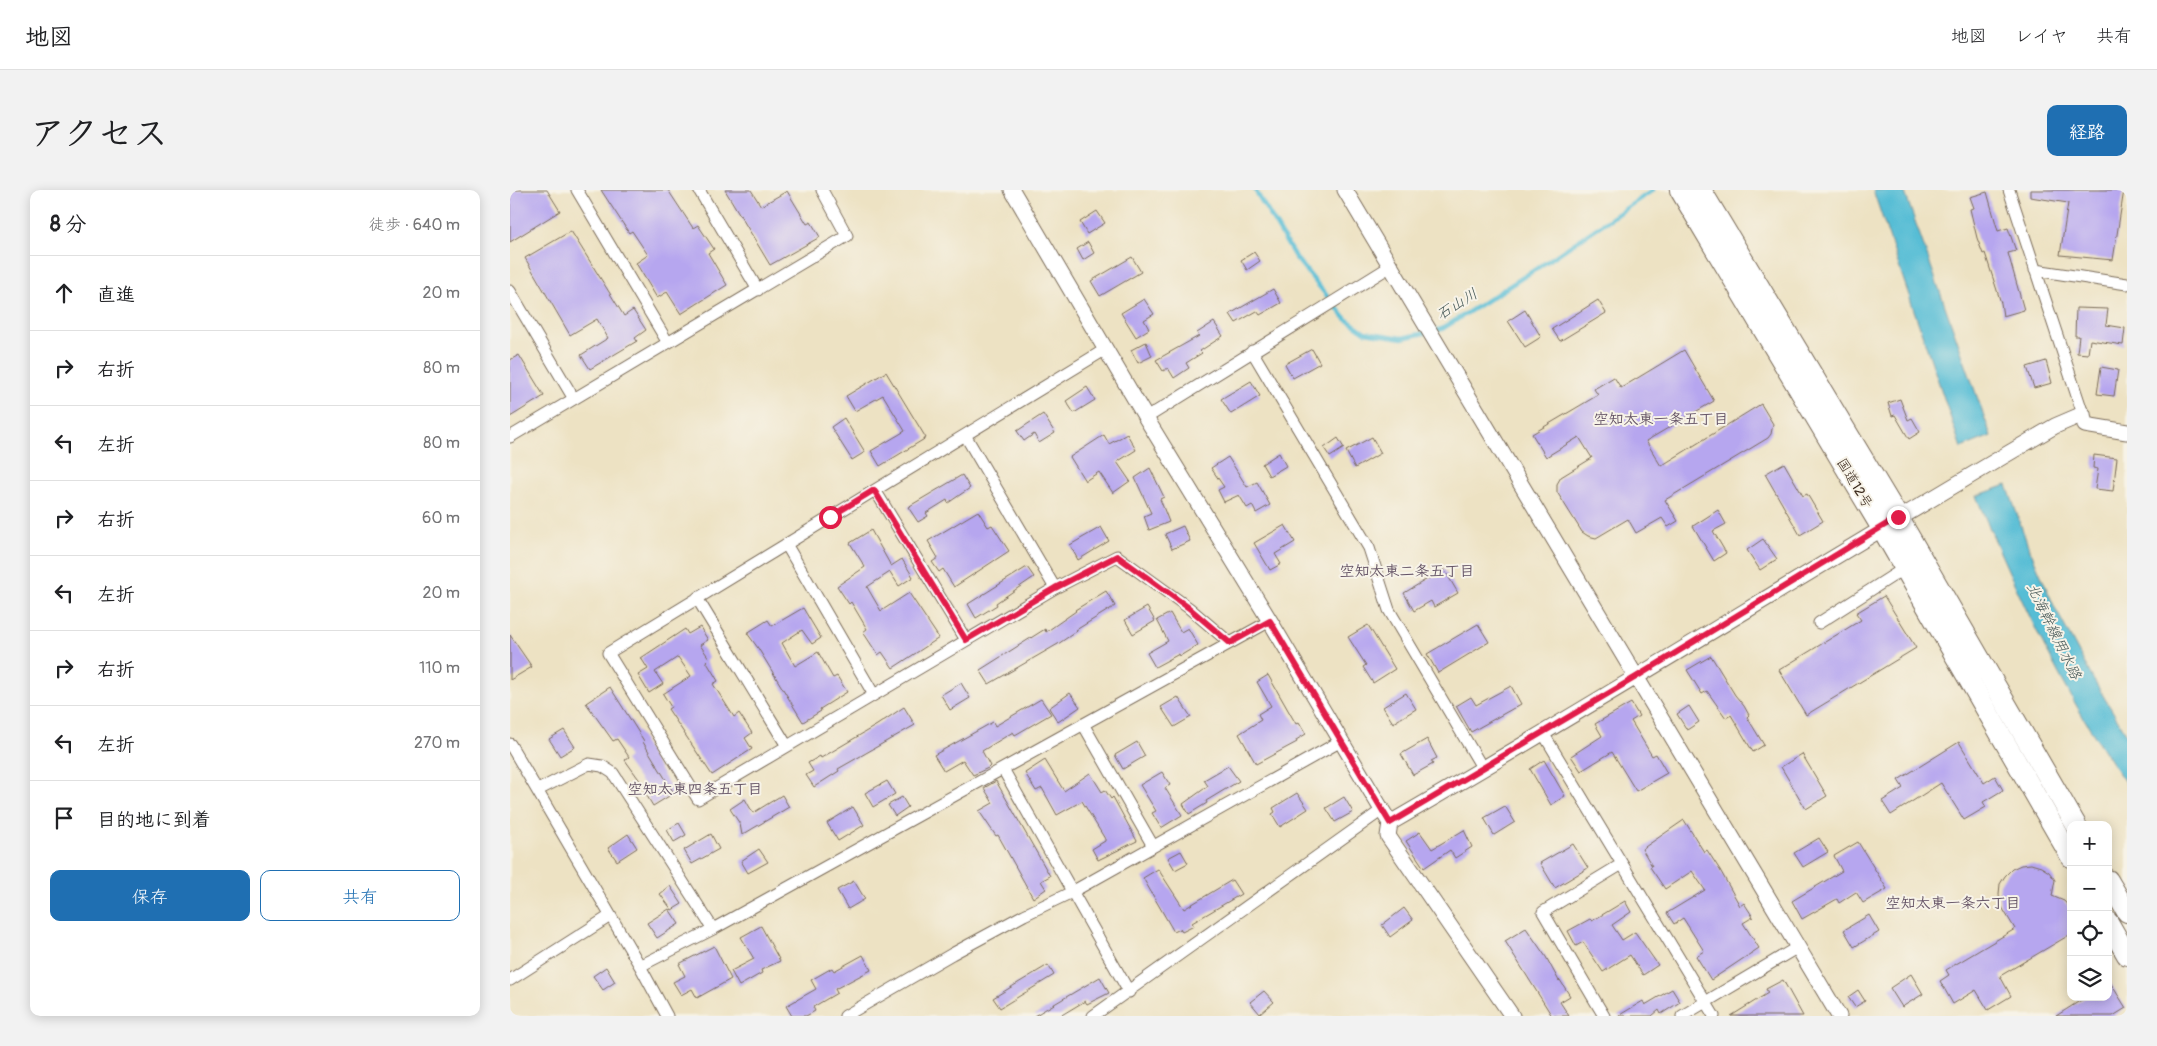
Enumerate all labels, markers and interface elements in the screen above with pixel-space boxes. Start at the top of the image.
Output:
text: 地図 [25,23,73,52]
text: 地図 [1951,25,1987,48]
text: レイヤ [2015,25,2068,48]
text: 共有 [2096,25,2132,48]
button: 経路 [2047,105,2127,156]
text: アクセス [30,112,168,156]
text: 8 分 [50,211,86,238]
text: 徒歩 · 640 m [369,215,460,235]
icon: ahead [50,279,78,307]
text: 直進 [97,283,135,307]
text: 20 m [422,283,460,303]
water label: 石山川 [1433,284,1481,324]
icon: right [50,354,78,382]
text: 右折 [97,358,135,382]
text: 80 m [423,358,460,378]
district label: 空知太東一条五丁目 [1593,410,1729,429]
icon: left [50,429,78,457]
text: 左折 [97,433,135,457]
text: 80 m [423,433,460,453]
street label: 国道12号 [1833,455,1876,511]
icon: right [50,504,78,532]
route start [819,506,842,529]
route end [1887,506,1910,529]
text: 右折 [97,508,135,532]
text: 60 m [422,508,460,528]
district label: 空知太東二条五丁目 [1339,562,1475,581]
icon: left [50,579,78,607]
water label: 北海幹線用水路 [2022,580,2086,683]
text: 左折 [97,583,135,607]
text: 20 m [422,583,460,603]
icon: right [50,654,78,682]
text: 右折 [97,658,135,682]
text: 110 m [419,658,460,678]
icon: left [50,729,78,757]
text: 左折 [97,733,135,757]
text: 270 m [414,733,460,753]
district label: 空知太東四条五丁目 [627,780,763,799]
icon: arrive [50,804,78,832]
text: 目的地に到着 [97,808,211,832]
map controls [2067,821,2112,1001]
button: + [2067,821,2112,866]
button: − [2067,866,2112,911]
button: 保存 [50,870,250,921]
button: 共有 [260,870,460,921]
district label: 空知太東一条六丁目 [1885,894,2021,913]
button: locate [2067,911,2112,956]
button: layers [2067,956,2112,1001]

